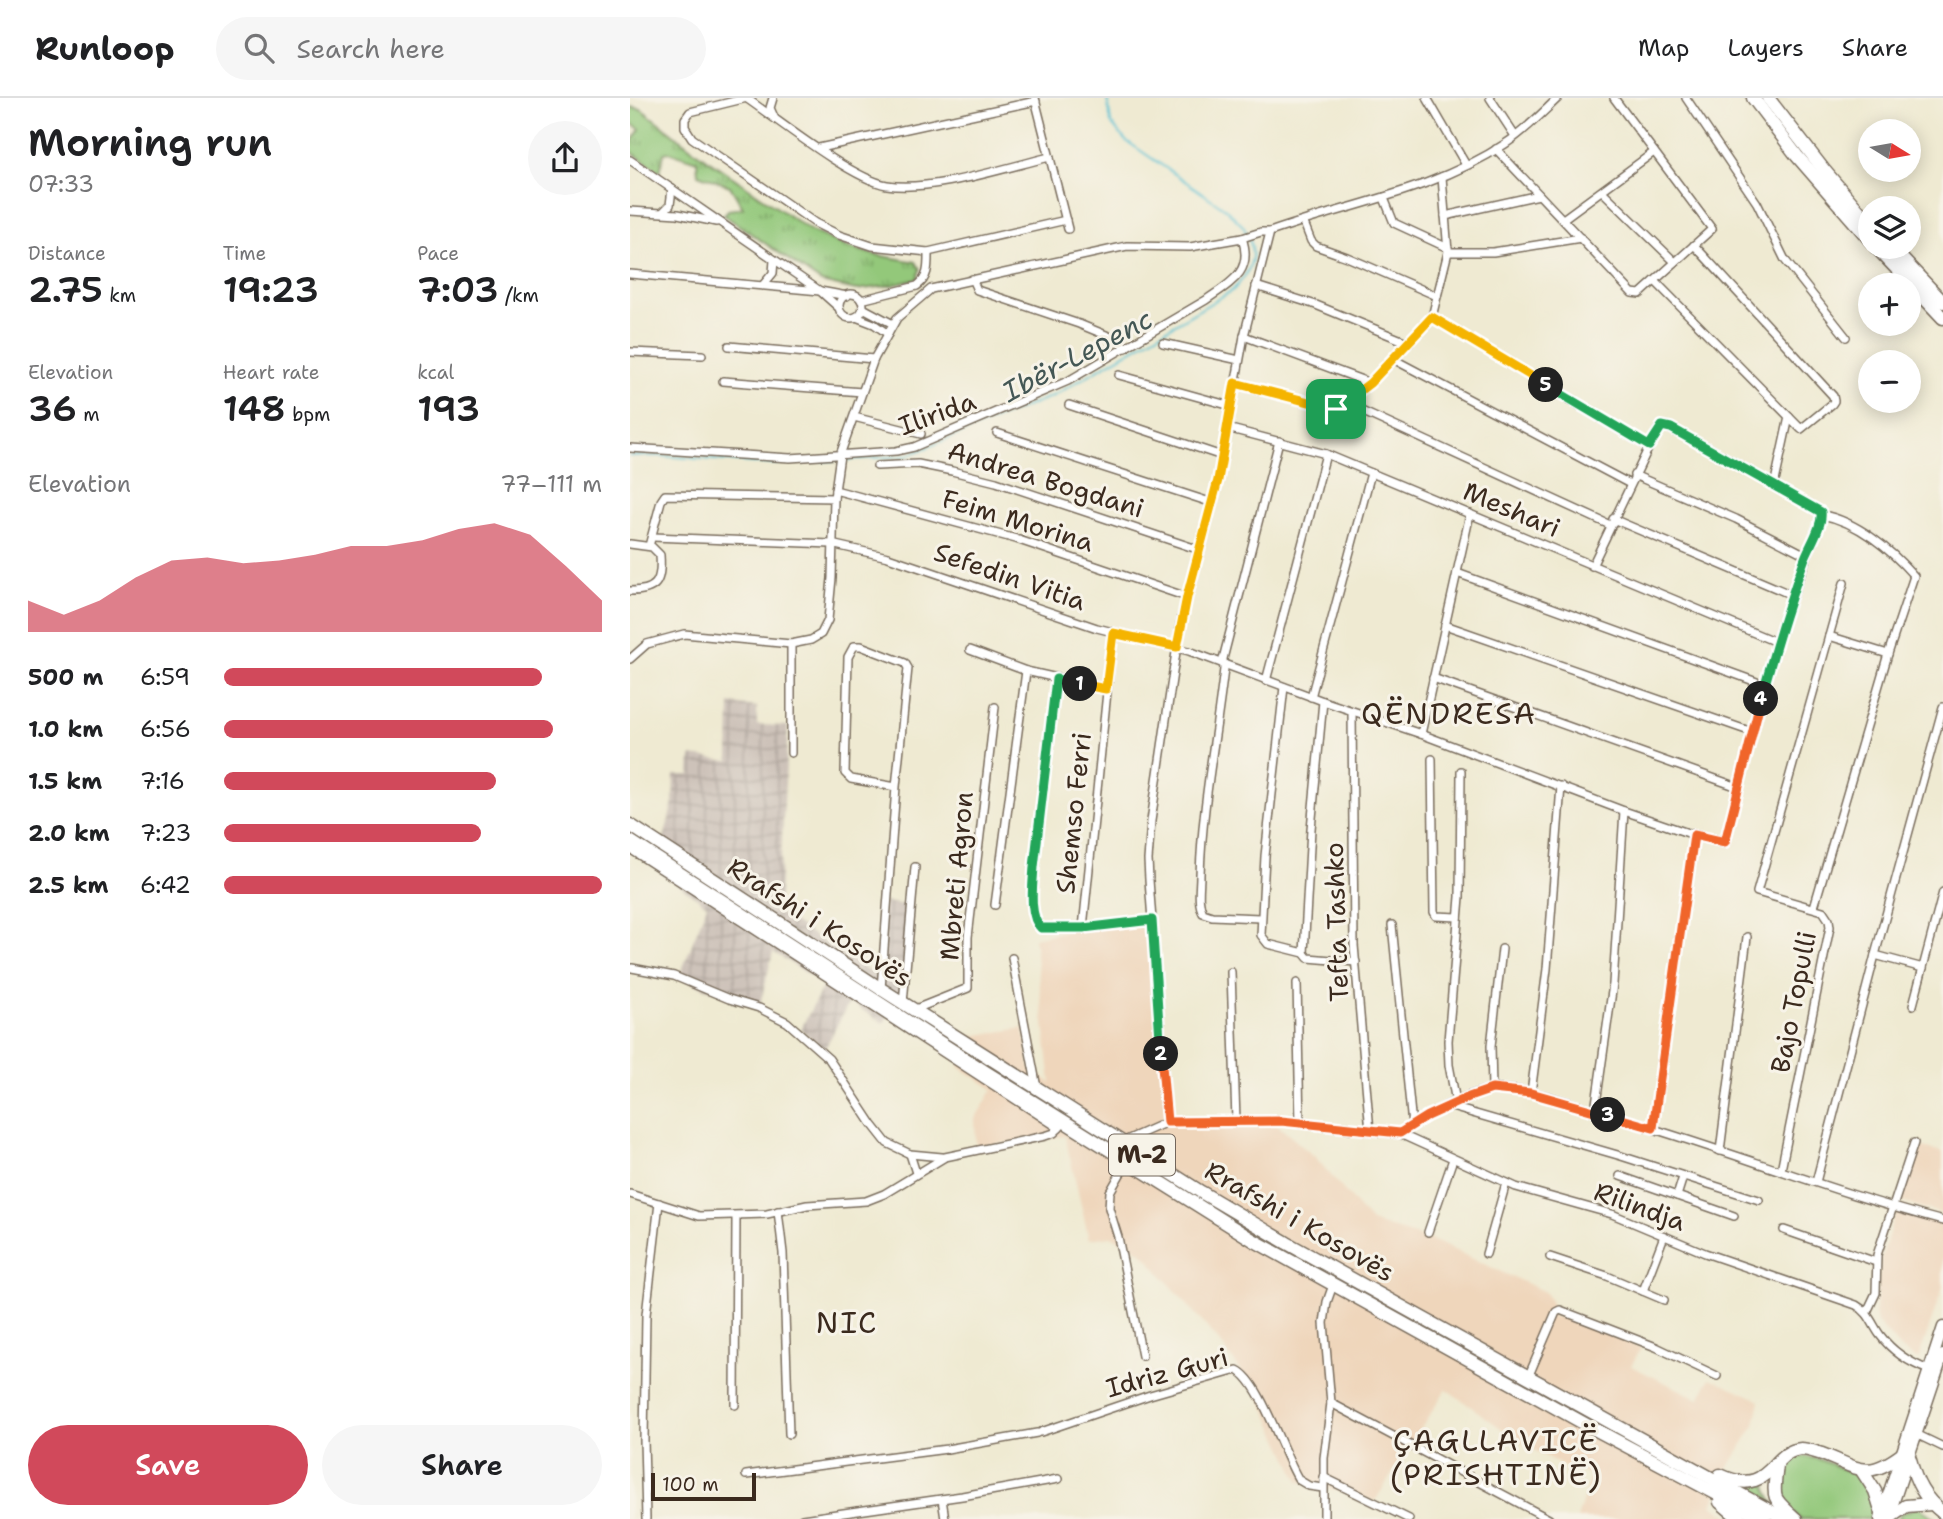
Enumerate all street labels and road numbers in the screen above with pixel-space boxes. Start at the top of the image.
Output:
street label: Ilirida [893,383,981,443]
street label: Andrea Bogdani [944,433,1148,525]
street label: Meshari [1458,473,1566,545]
street label: Feim Morina [938,480,1098,560]
street label: Sefedin Vitia [930,534,1090,618]
street label: Shemso Ferri [1047,731,1099,895]
street label: Mbreti Agron [931,790,981,962]
street label: Tefta Tashko [1316,842,1356,1002]
street label: Rrafshi i Kosovës [721,849,919,995]
street label: Bajo Topulli [1762,928,1824,1076]
road number: M-2 [1109,1134,1175,1176]
street label: Rrafshi i Kosovës [1199,1153,1401,1289]
street label: Rilindja [1589,1173,1691,1239]
street label: Idriz Guri [1102,1339,1232,1405]

